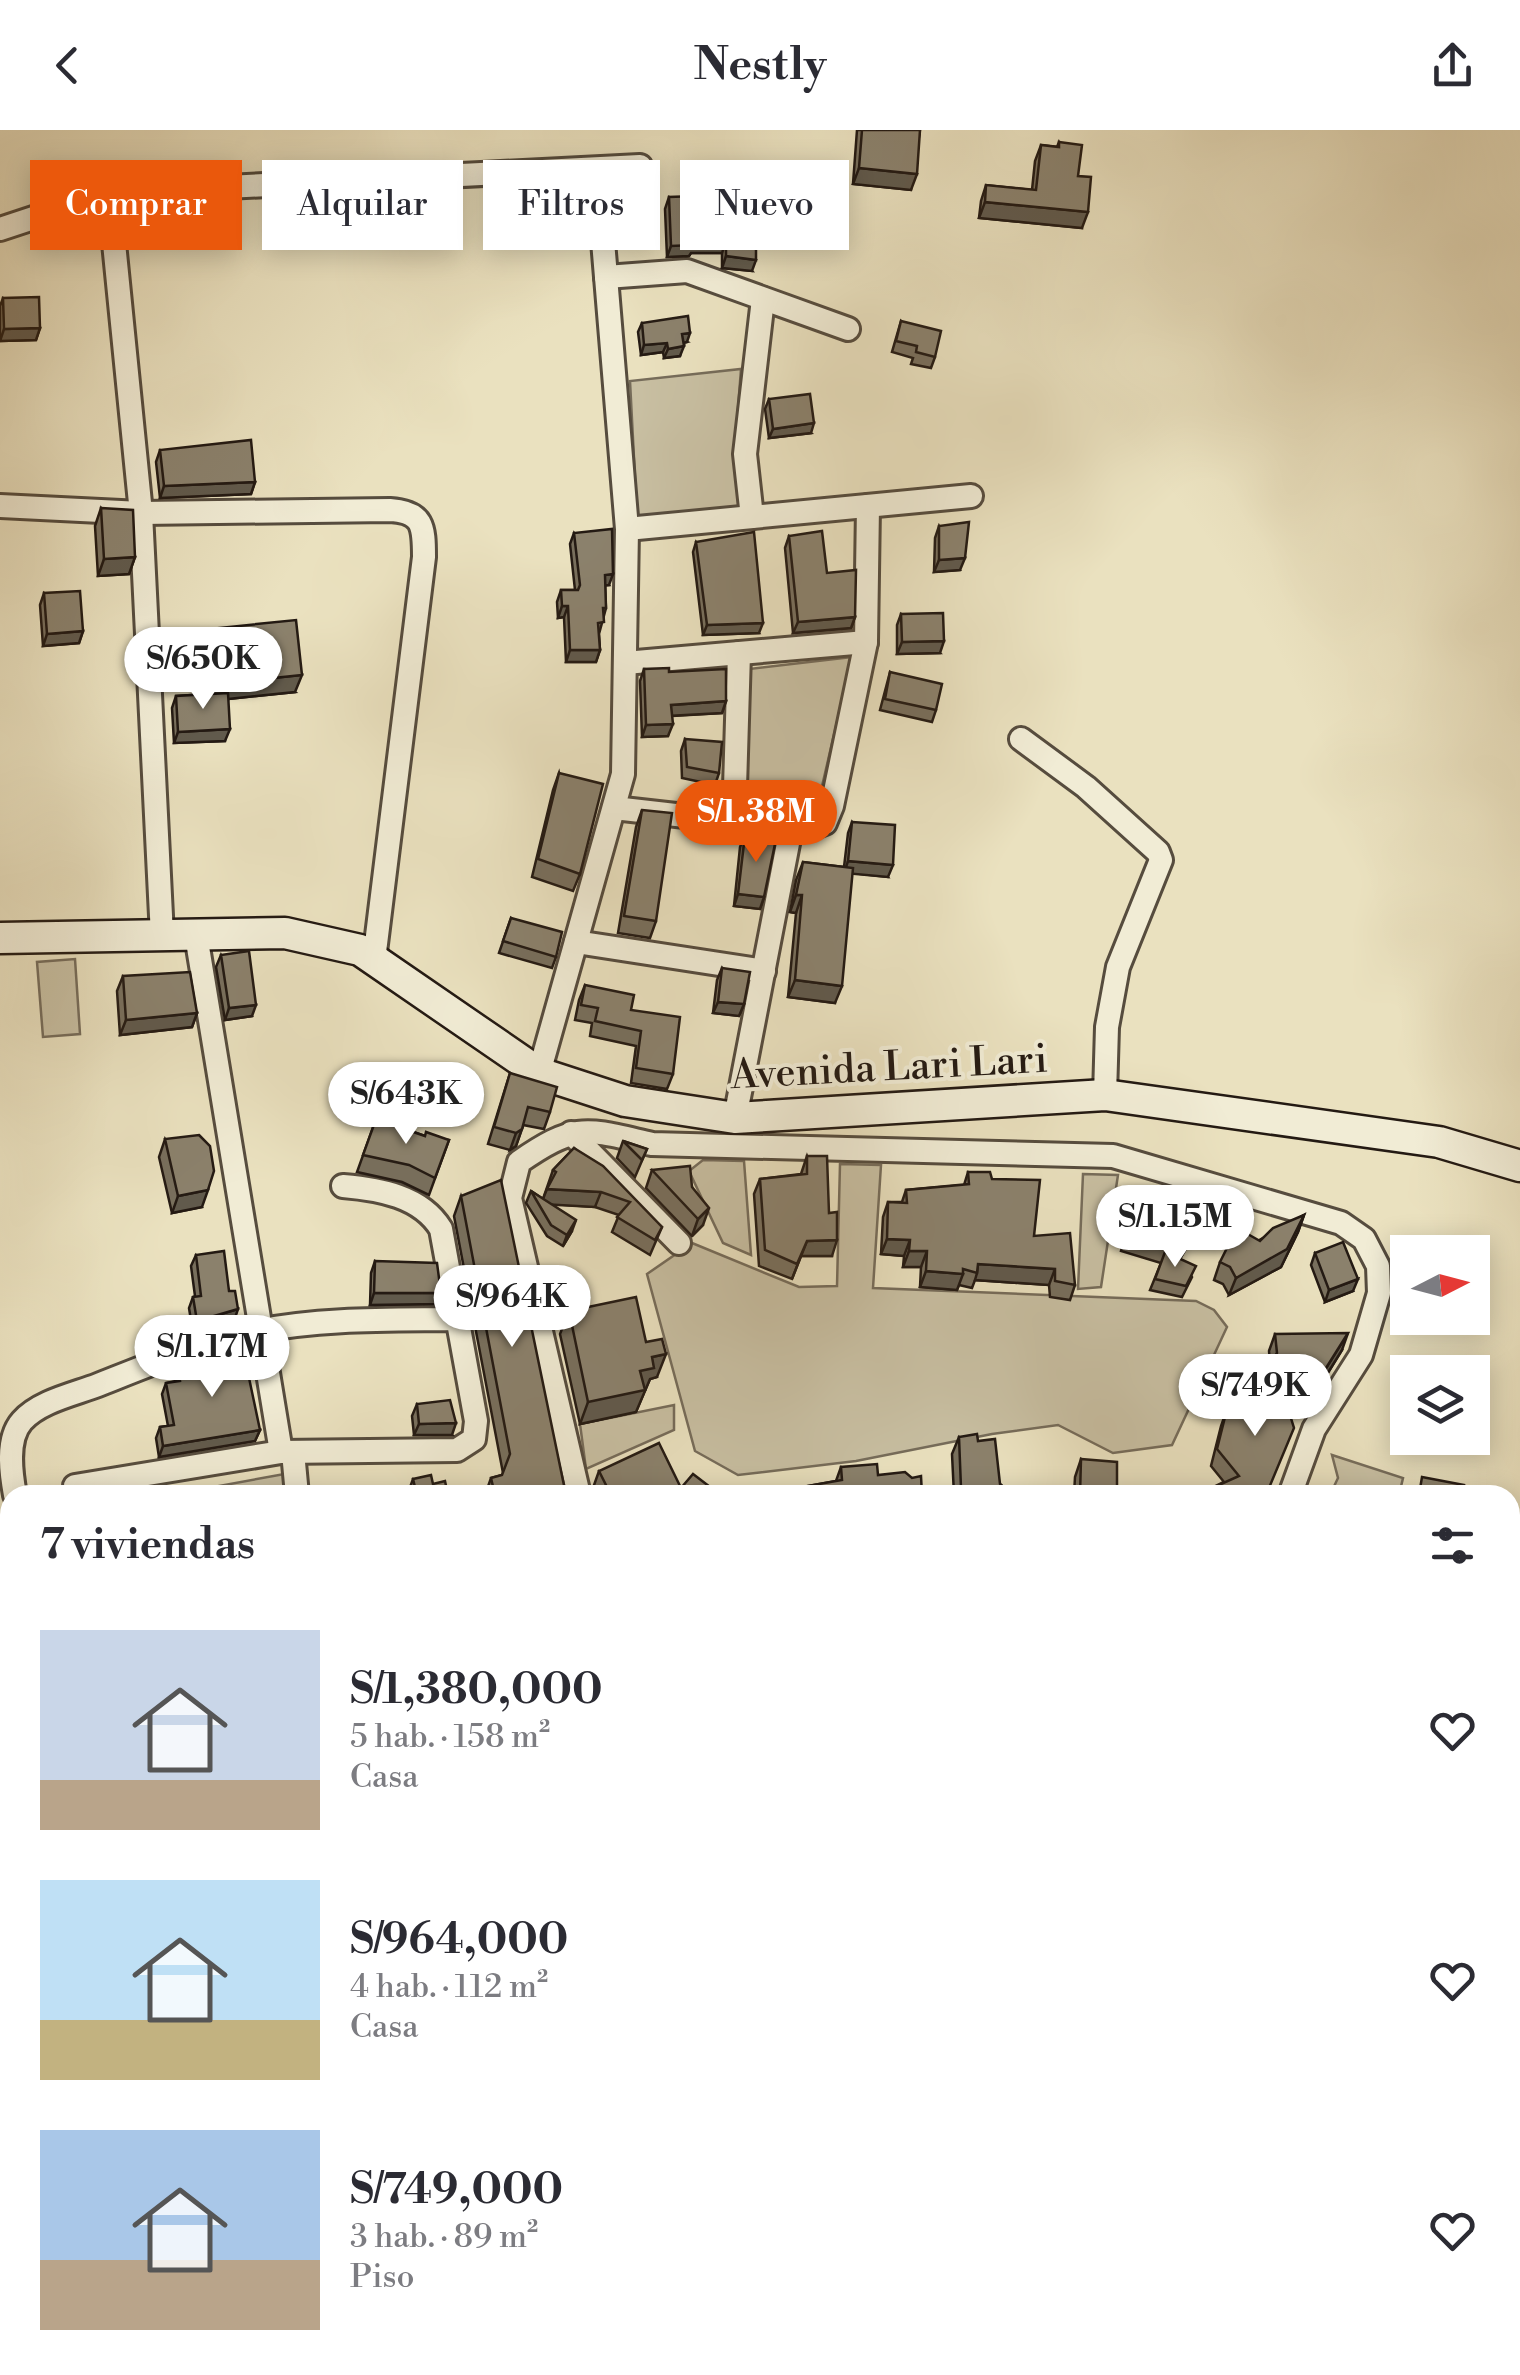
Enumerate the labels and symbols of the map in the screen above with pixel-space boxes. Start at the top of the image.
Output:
pin: S/650K [122,627,284,712]
pin: S/1.38M [664,780,848,865]
street label: Avenida Lari Lari [728,1035,1049,1101]
pin: S/643K [325,1062,487,1147]
pin: S/1.15M [1083,1185,1267,1270]
north arrow [1390,1235,1490,1335]
pin: S/964K [431,1265,593,1350]
pin: S/1.17M [120,1315,304,1400]
pin: S/749K [1174,1354,1336,1439]

